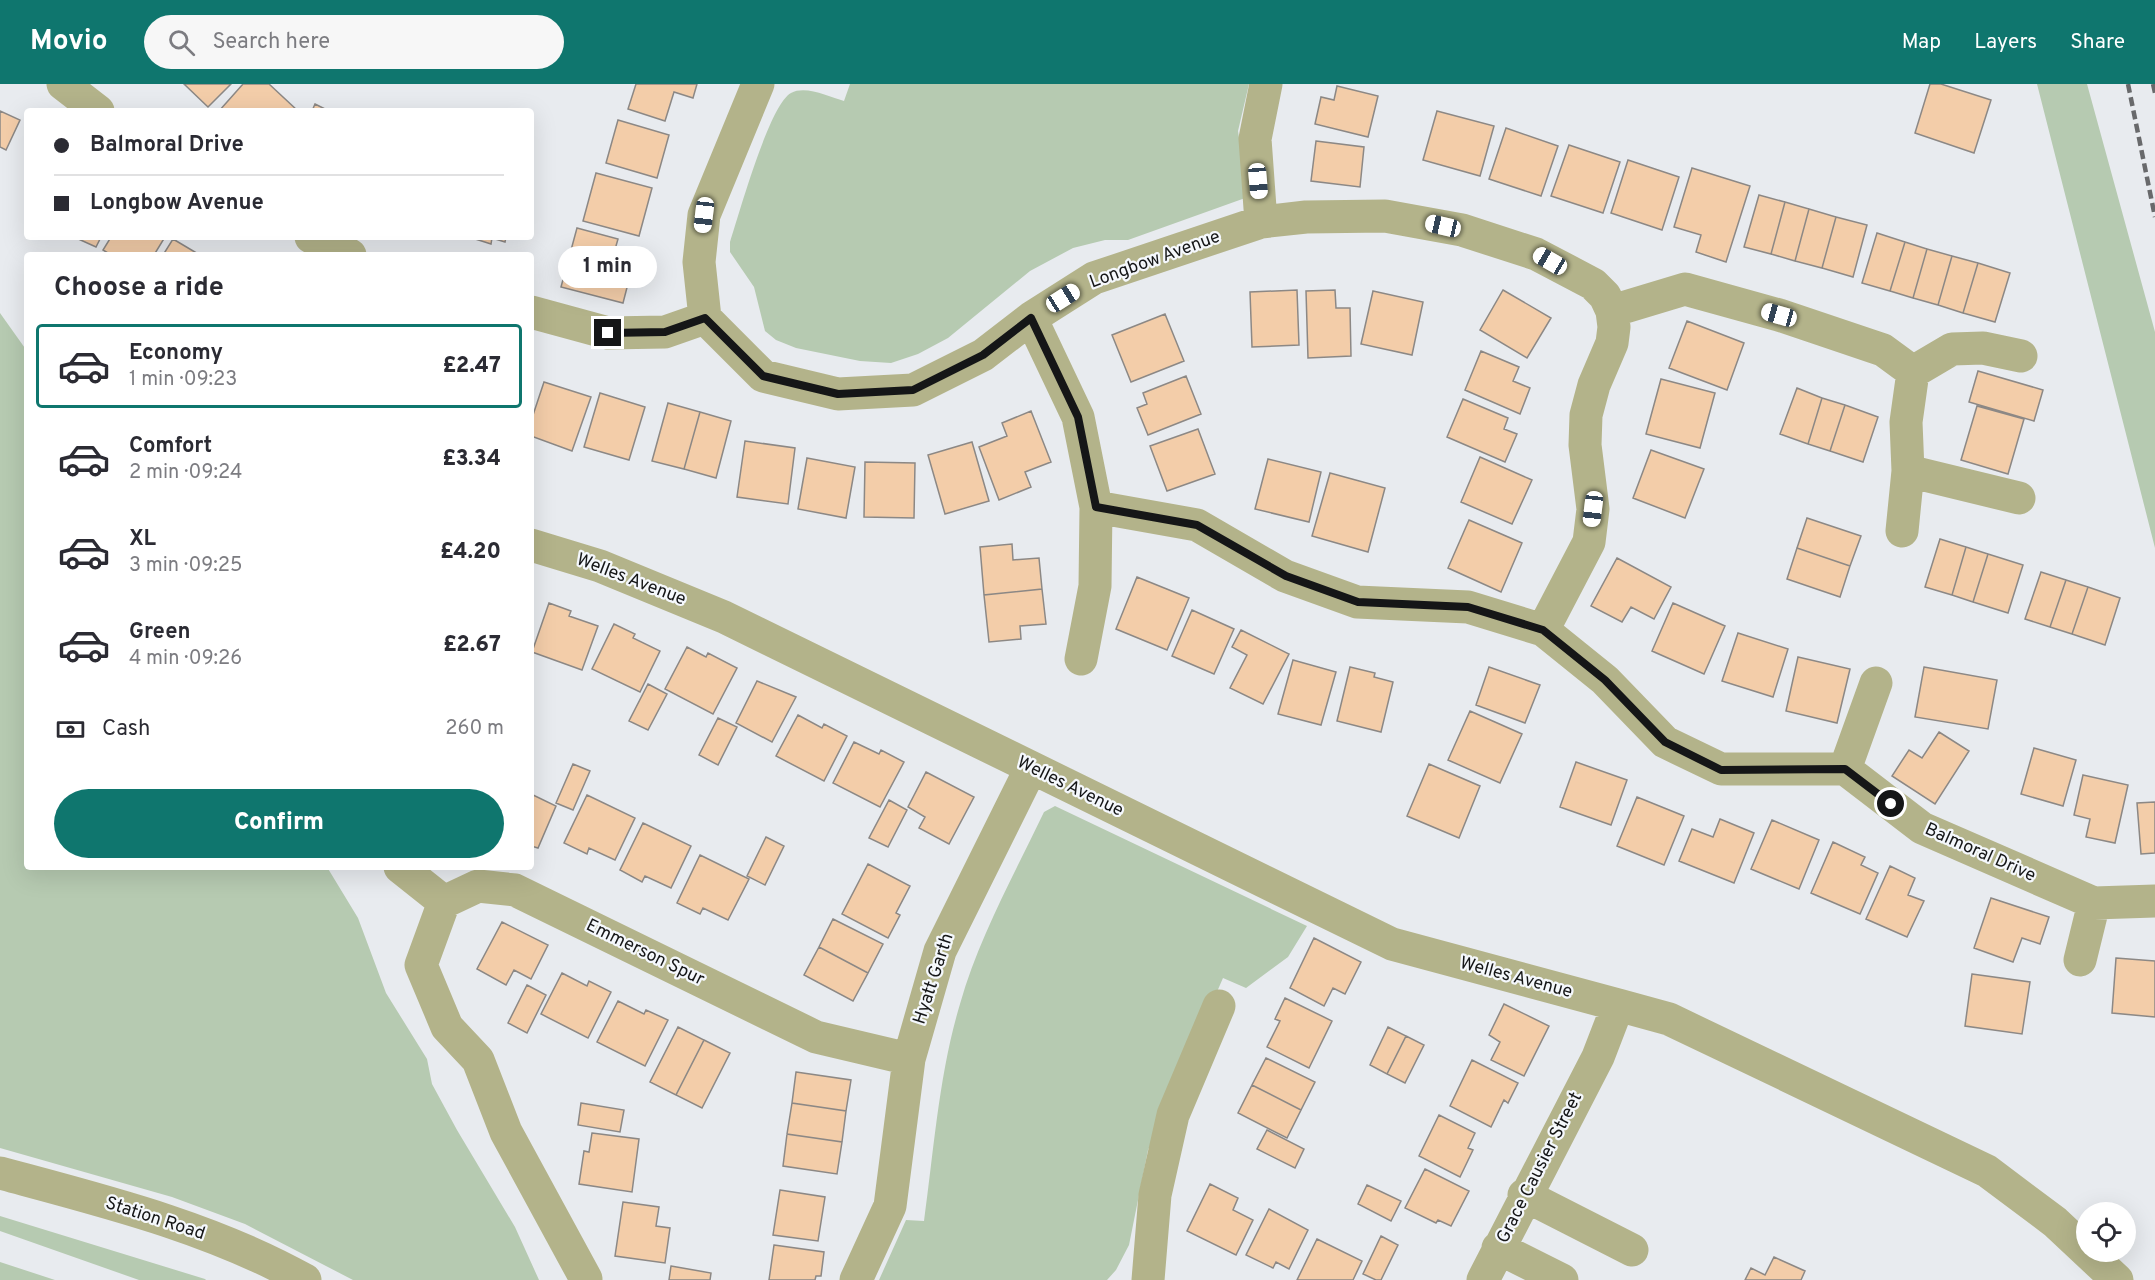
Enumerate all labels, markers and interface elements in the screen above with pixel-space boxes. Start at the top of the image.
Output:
search box [144,15,564,69]
text: Movio [30,24,108,60]
icon: search [165,26,198,59]
text: Search here [213,29,330,56]
text: Map [1902,29,1941,56]
text: Layers [1974,29,2037,56]
text: Share [2070,29,2125,56]
text: Balmoral Drive [90,132,244,159]
car [1247,162,1269,200]
text: Longbow Avenue [90,190,264,217]
car [693,196,715,234]
car [1423,213,1463,239]
street label: Longbow Avenue [1087,226,1223,294]
car [1530,244,1570,278]
callout: 1 min [558,246,658,288]
text: 1 min [583,254,632,280]
text: Choose a ride [54,271,224,305]
car [1043,281,1083,315]
car [1759,301,1799,329]
route end [594,319,621,346]
icon: car [57,339,111,393]
text: Economy [129,340,223,367]
text: £2.47 [442,353,501,380]
text: 1 min · 09:23 [129,367,237,393]
icon: car [57,432,111,486]
text: Comfort [129,433,212,460]
text: £3.34 [442,446,501,473]
text: 2 min · 09:24 [129,460,242,486]
car [1582,490,1604,528]
icon: car [57,525,111,579]
text: XL [129,526,156,553]
text: £4.20 [440,539,501,566]
street label: Welles Avenue [573,549,689,611]
text: 3 min · 09:25 [129,553,242,579]
icon: car [57,618,111,672]
text: Green [129,619,191,646]
text: £2.67 [443,632,501,659]
text: 4 min · 09:26 [129,646,242,672]
icon: cash [54,713,87,746]
text: Cash [102,716,151,743]
text: 260 m [445,716,504,742]
street label: Welles Avenue [1013,751,1127,823]
button: Confirm [54,789,504,858]
route start [1877,790,1904,817]
street label: Balmoral Drive [1921,818,2039,888]
street label: Emmerson Spur [582,914,708,992]
street label: Hyatt Garth [908,931,960,1027]
street label: Welles Avenue [1457,952,1575,1004]
street label: Grace Causier Street [1492,1088,1588,1248]
street label: Station Road [102,1192,208,1246]
map controls [2076,1202,2136,1262]
button: locate [2076,1202,2136,1262]

